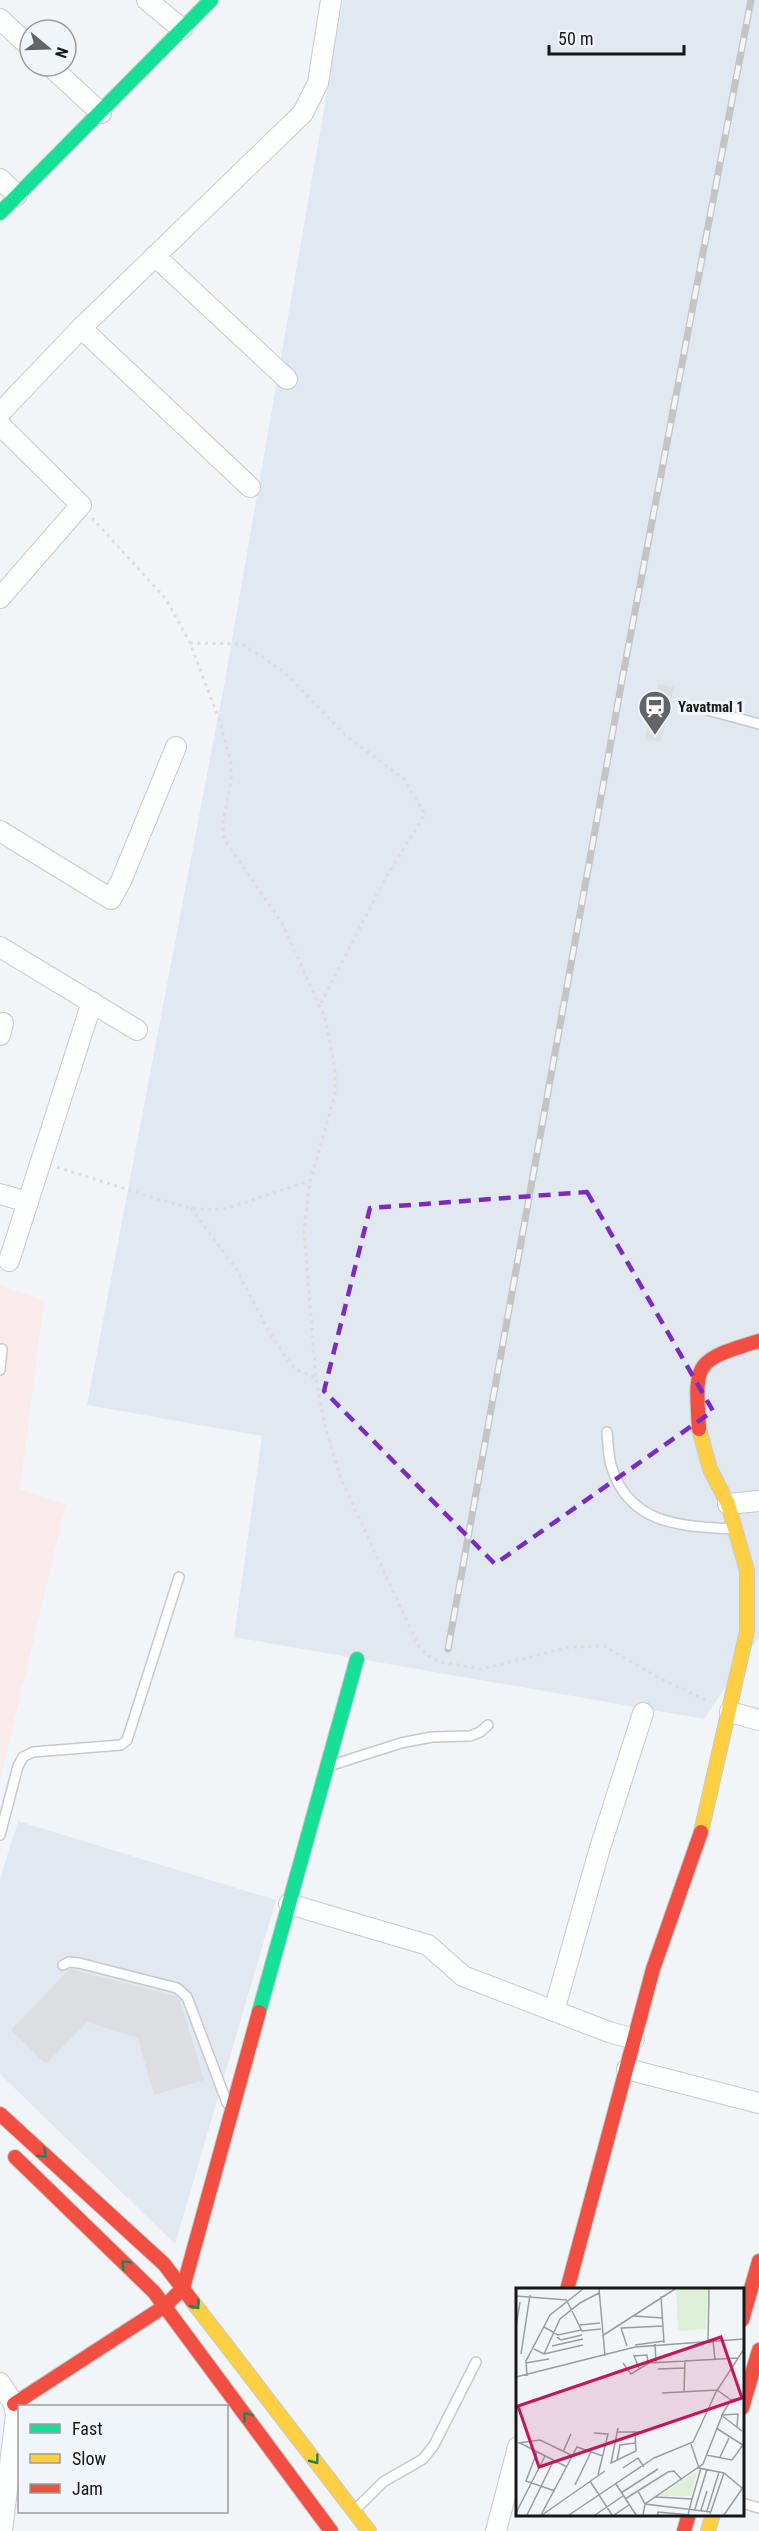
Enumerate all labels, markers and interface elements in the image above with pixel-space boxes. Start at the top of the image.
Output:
north arrow [18,18,78,78]
scale bar [549,18,684,56]
text: 50 m [558,28,593,49]
text: N [51,45,72,60]
station icon: Yavatmal 1 [637,689,673,736]
place label: Yavatmal 1 [678,698,744,716]
one-way arrow [36,2147,47,2158]
one-way arrow [122,2260,132,2271]
inset map [516,2288,744,2516]
one-way arrow [189,2299,200,2310]
legend [18,2405,228,2513]
one-way arrow [243,2411,254,2422]
text: Fast [72,2418,103,2439]
text: Slow [72,2448,107,2469]
one-way arrow [308,2454,319,2465]
text: Jam [72,2478,103,2499]

